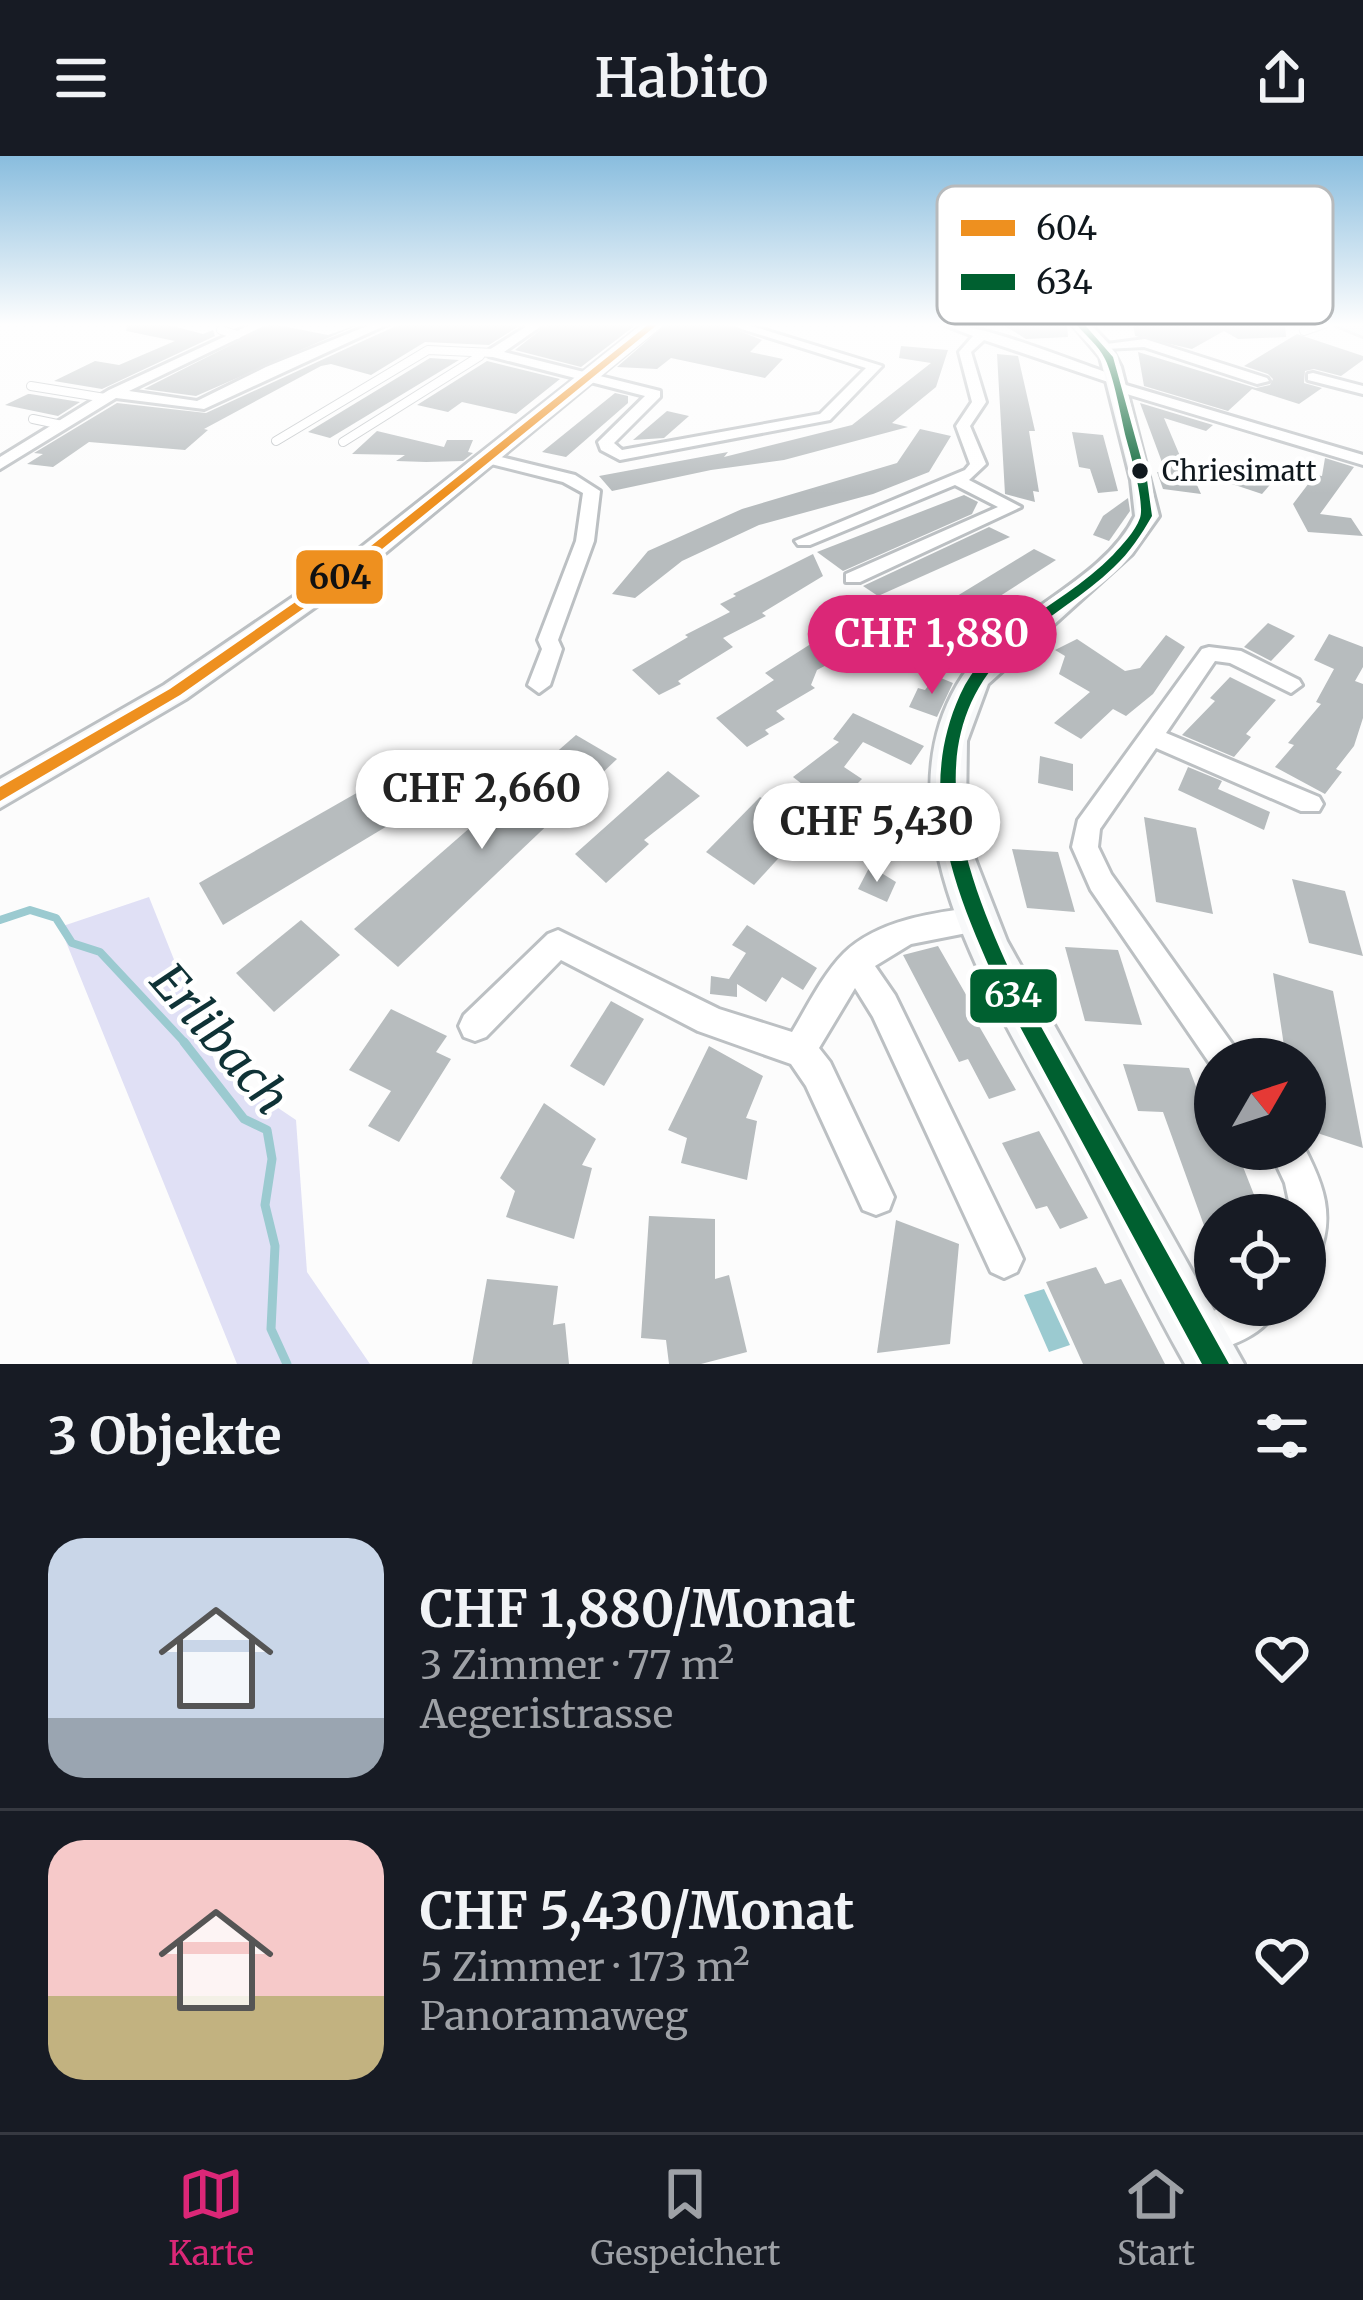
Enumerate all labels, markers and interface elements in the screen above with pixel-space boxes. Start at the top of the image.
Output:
text: Habito [595,44,769,112]
icon: menu [48,45,114,111]
icon: share [1249,45,1315,111]
legend [937,186,1333,324]
text: 604 [1036,208,1097,249]
text: 634 [1036,262,1093,303]
place label: Chriesimatt [1162,454,1317,488]
marker: Chriesimatt [1129,460,1151,482]
line badge: 604 [294,548,385,606]
text: 604 [309,557,371,598]
pin: CHF 1,880 [795,595,1069,697]
text: CHF 1,880 [835,609,1029,658]
pin: CHF 2,660 [345,750,619,852]
text: CHF 2,660 [383,764,581,813]
pin: CHF 5,430 [740,783,1014,885]
text: CHF 5,430 [780,797,974,846]
water label: Erlibach [138,951,302,1127]
line badge: 634 [968,967,1059,1025]
text: 634 [984,975,1042,1016]
north arrow [1194,1038,1326,1170]
map controls [1194,1038,1326,1326]
button: locate [1194,1194,1326,1326]
icon: filters [1249,1403,1315,1469]
text: 3 Objekte [48,1404,282,1468]
text: CHF 1,880/Monat [420,1577,856,1641]
icon: home [144,1586,288,1730]
icon: heart [1249,1625,1315,1691]
text: 3 Zimmer · 77 m² [420,1641,734,1690]
text: Aegeristrasse [420,1690,673,1739]
text: CHF 5,430/Monat [420,1879,854,1943]
icon: home [144,1888,288,2032]
icon: heart [1249,1927,1315,1993]
text: 5 Zimmer · 173 m² [420,1943,750,1992]
text: Panoramaweg [420,1992,688,2041]
tab: Karte [168,2161,254,2274]
tab: Gespeichert [590,2161,780,2274]
tab: Start [1117,2161,1195,2274]

